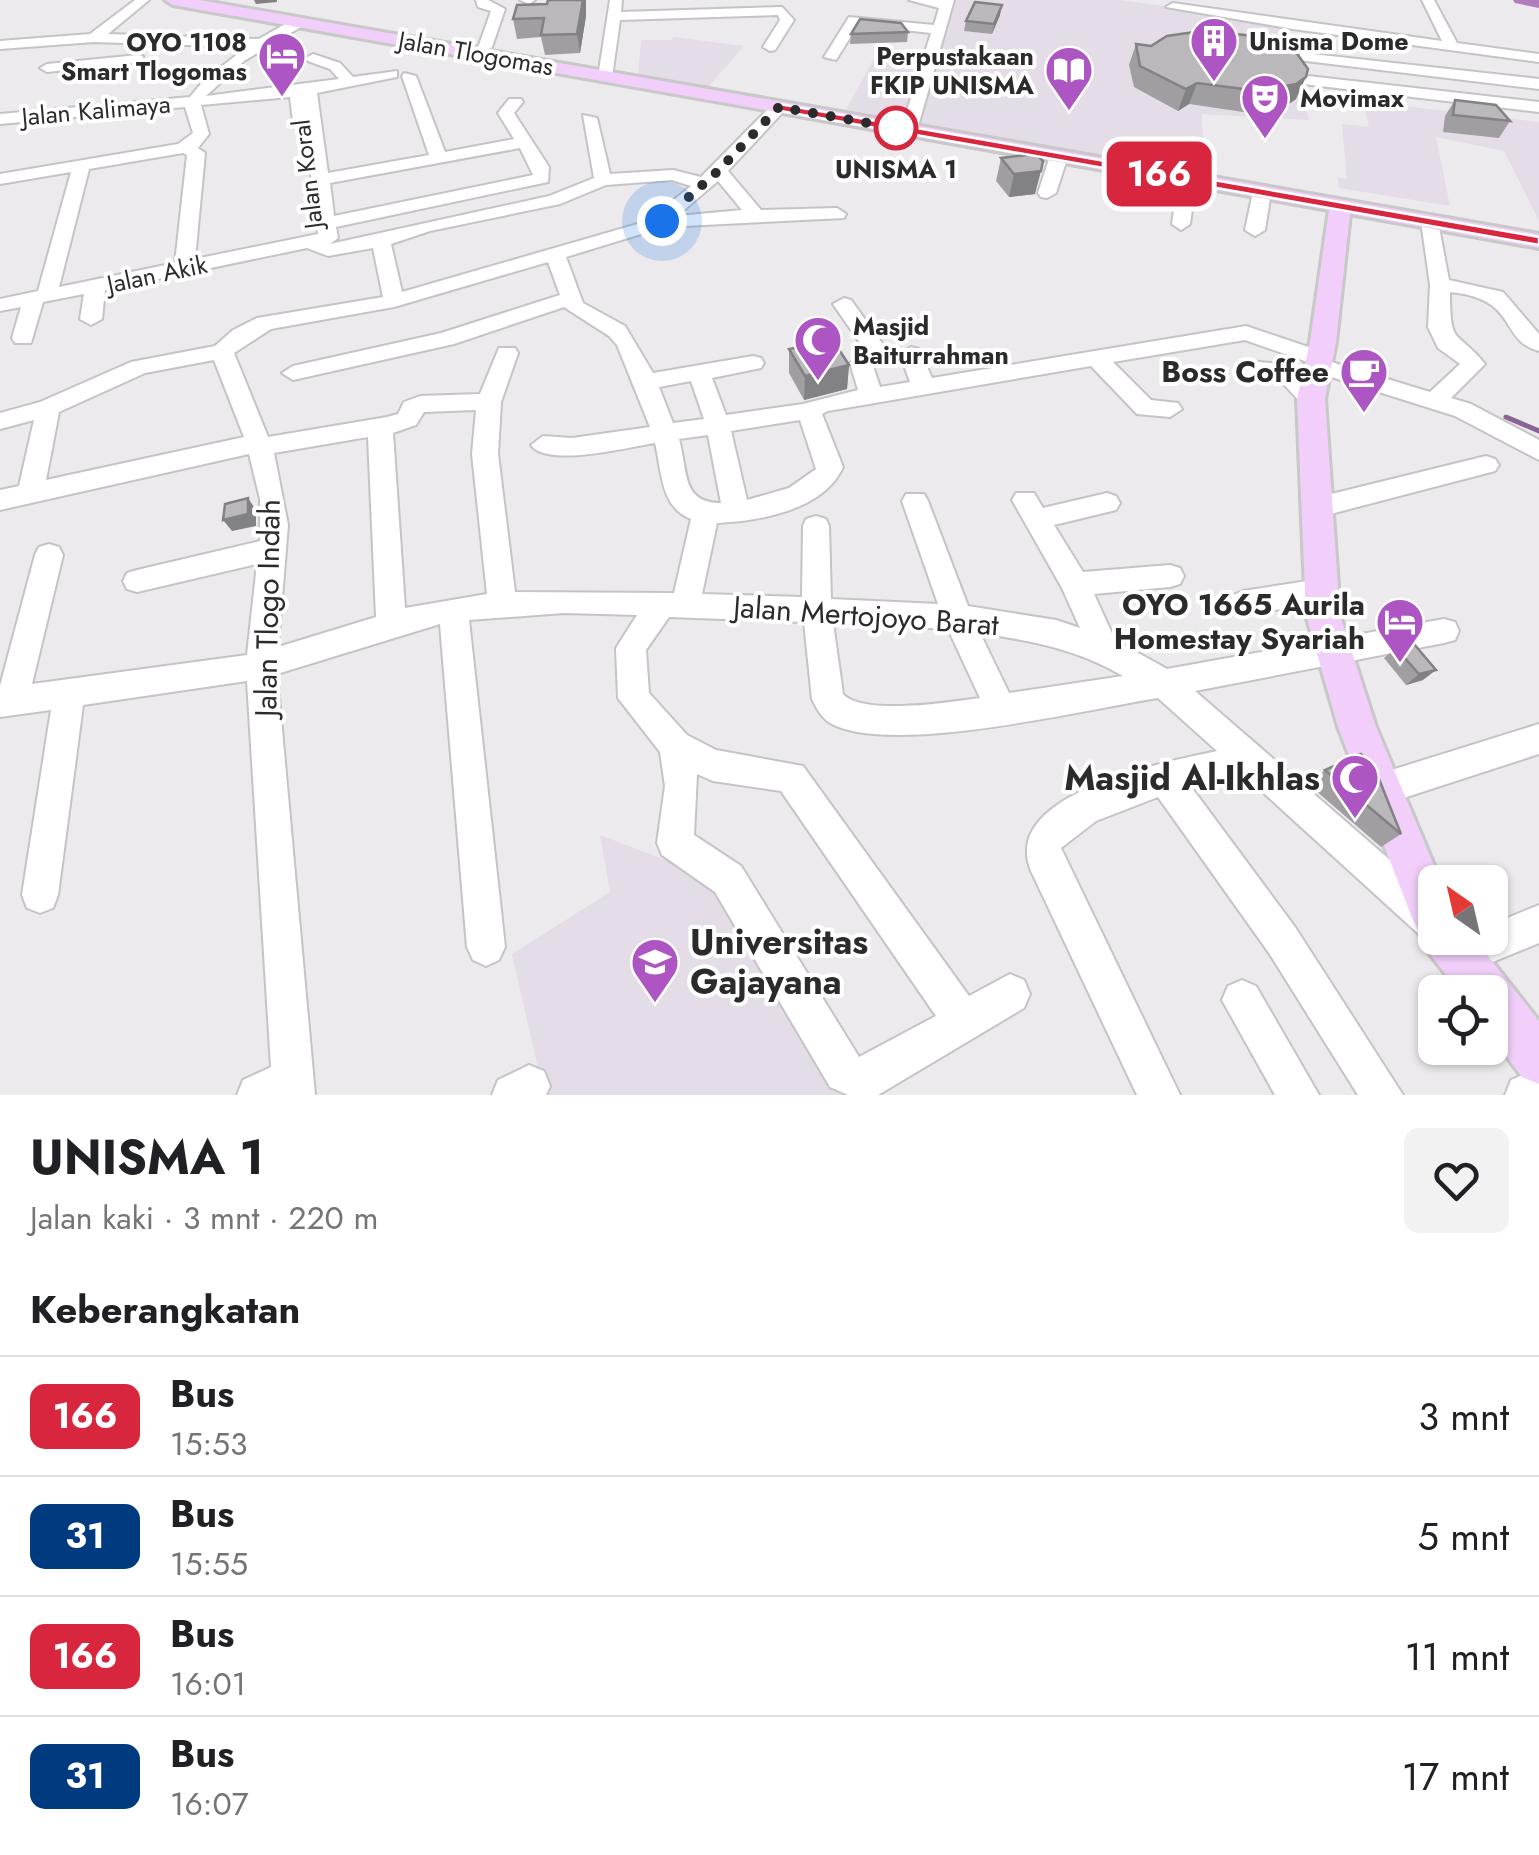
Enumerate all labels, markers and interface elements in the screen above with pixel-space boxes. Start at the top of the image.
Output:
building icon: Unisma Dome [1188,15,1240,83]
street label: Jalan Tlogomas [393,21,556,84]
place label: Unisma Dome [1249,23,1409,59]
place label: OYO 1108 Smart Tlogomas [61,24,247,89]
hotel icon: OYO 1108 Smart Tlogomas [256,30,308,98]
place label: Perpustakaan FKIP UNISMA [870,38,1035,103]
library icon: Perpustakaan FKIP UNISMA [1043,44,1095,112]
theatre icon: Movimax [1239,72,1291,140]
place label: Movimax [1300,80,1405,116]
street label: Jalan Kalimaya [17,86,172,135]
marker: UNISMA 1 [875,107,917,149]
street label: Jalan Koral [282,117,332,234]
line badge: 166 [1102,142,1216,206]
text: 166 [1127,149,1191,199]
place label: UNISMA 1 [835,151,957,187]
your location [637,196,687,246]
street label: Jalan Akik [101,246,210,303]
place label: Masjid Baiturrahman [853,308,1009,373]
mosque icon: Masjid Baiturrahman [792,314,844,382]
cafe icon: Boss Coffee [1338,346,1390,414]
place label: Boss Coffee [1161,350,1329,393]
street label: Jalan Tlogo Indah [244,499,291,721]
place label: OYO 1665 Aurila Homestay Syariah [1114,583,1365,660]
street label: Jalan Mertojoyo Barat [728,584,1001,646]
hotel icon: OYO 1665 Aurila Homestay Syariah [1374,596,1426,664]
mosque icon: Masjid Al-Ikhlas [1329,752,1381,820]
place label: Masjid Al-Ikhlas [1064,753,1320,803]
north arrow [1418,865,1508,955]
map controls [1418,865,1508,1065]
place label: Universitas Gajayana [690,917,868,1007]
school or university icon: Universitas Gajayana [629,936,681,1004]
button: locate [1418,975,1508,1065]
text: UNISMA 1 [30,1123,264,1192]
button: heart [1404,1128,1509,1233]
text: Jalan kaki · 3 mnt · 220 m [30,1195,378,1241]
text: Keberangkatan [30,1282,300,1337]
text: Bus [170,1366,234,1421]
text: 3 mnt [1418,1389,1509,1444]
text: 166 [53,1391,117,1441]
text: 15:53 [170,1421,248,1467]
text: Bus [170,1486,234,1541]
text: 5 mnt [1417,1509,1509,1564]
text: 31 [65,1511,105,1561]
text: 15:55 [170,1541,248,1587]
text: Bus [170,1606,234,1661]
text: 11 mnt [1405,1629,1509,1684]
text: 166 [53,1631,117,1681]
text: 16:01 [170,1661,246,1707]
text: Bus [170,1726,234,1781]
text: 17 mnt [1402,1749,1509,1804]
text: 31 [65,1751,105,1801]
text: 16:07 [170,1781,248,1827]

